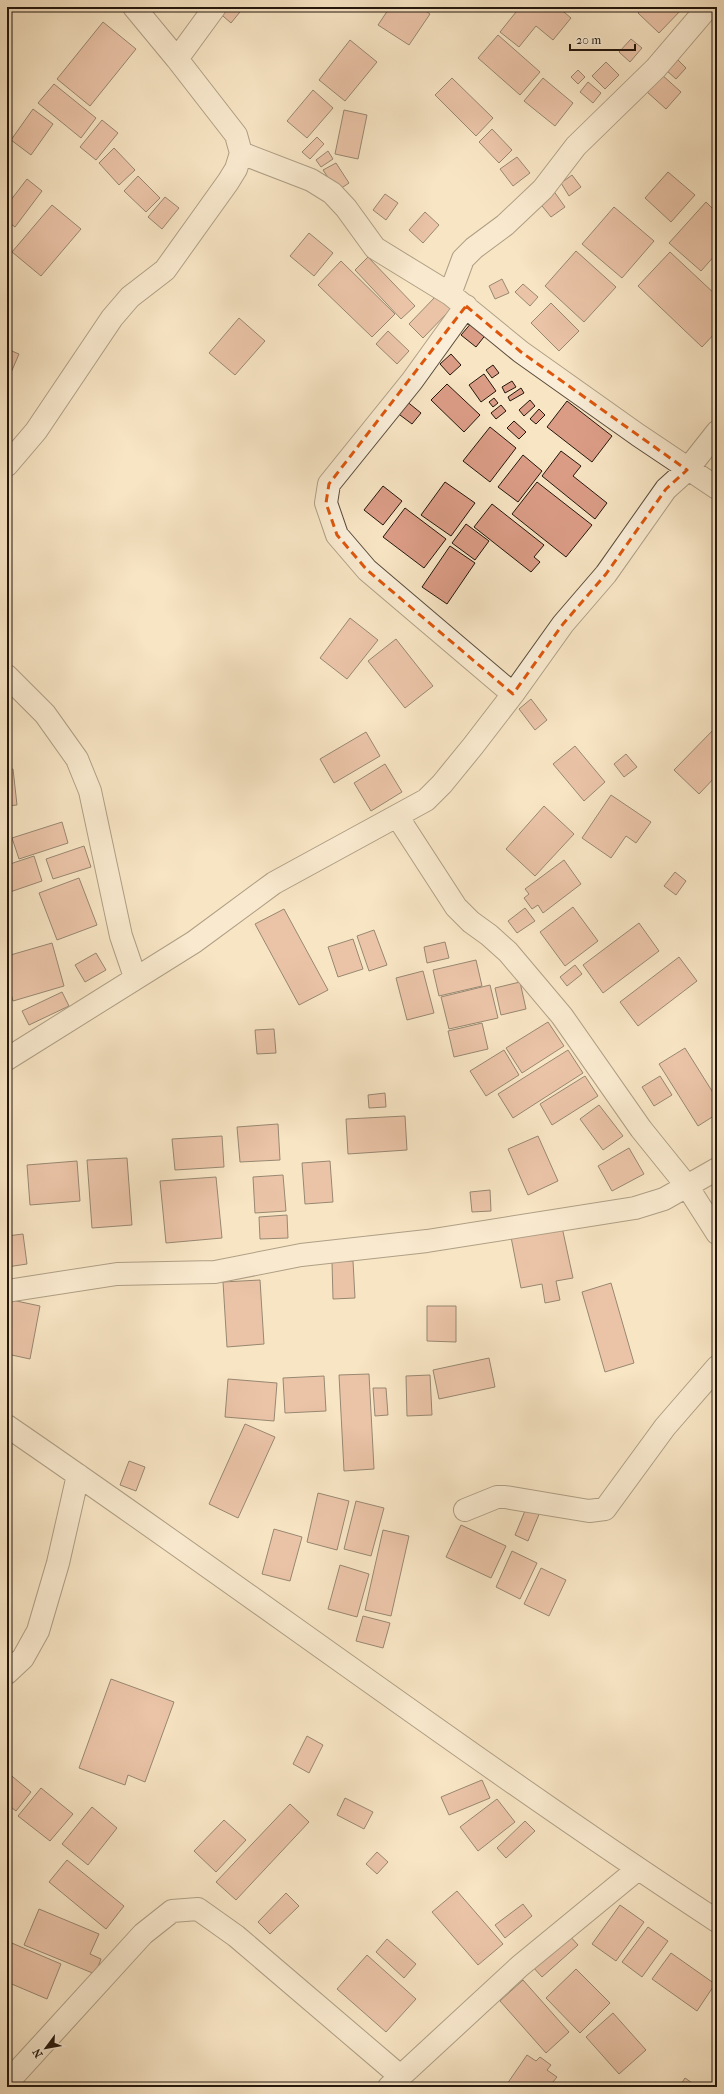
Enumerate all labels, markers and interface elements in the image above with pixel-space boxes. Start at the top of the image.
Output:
scale bar [570,26,635,52]
text: 20 m [576,33,601,47]
north arrow [26,2028,66,2068]
text: N [30,2046,46,2060]

